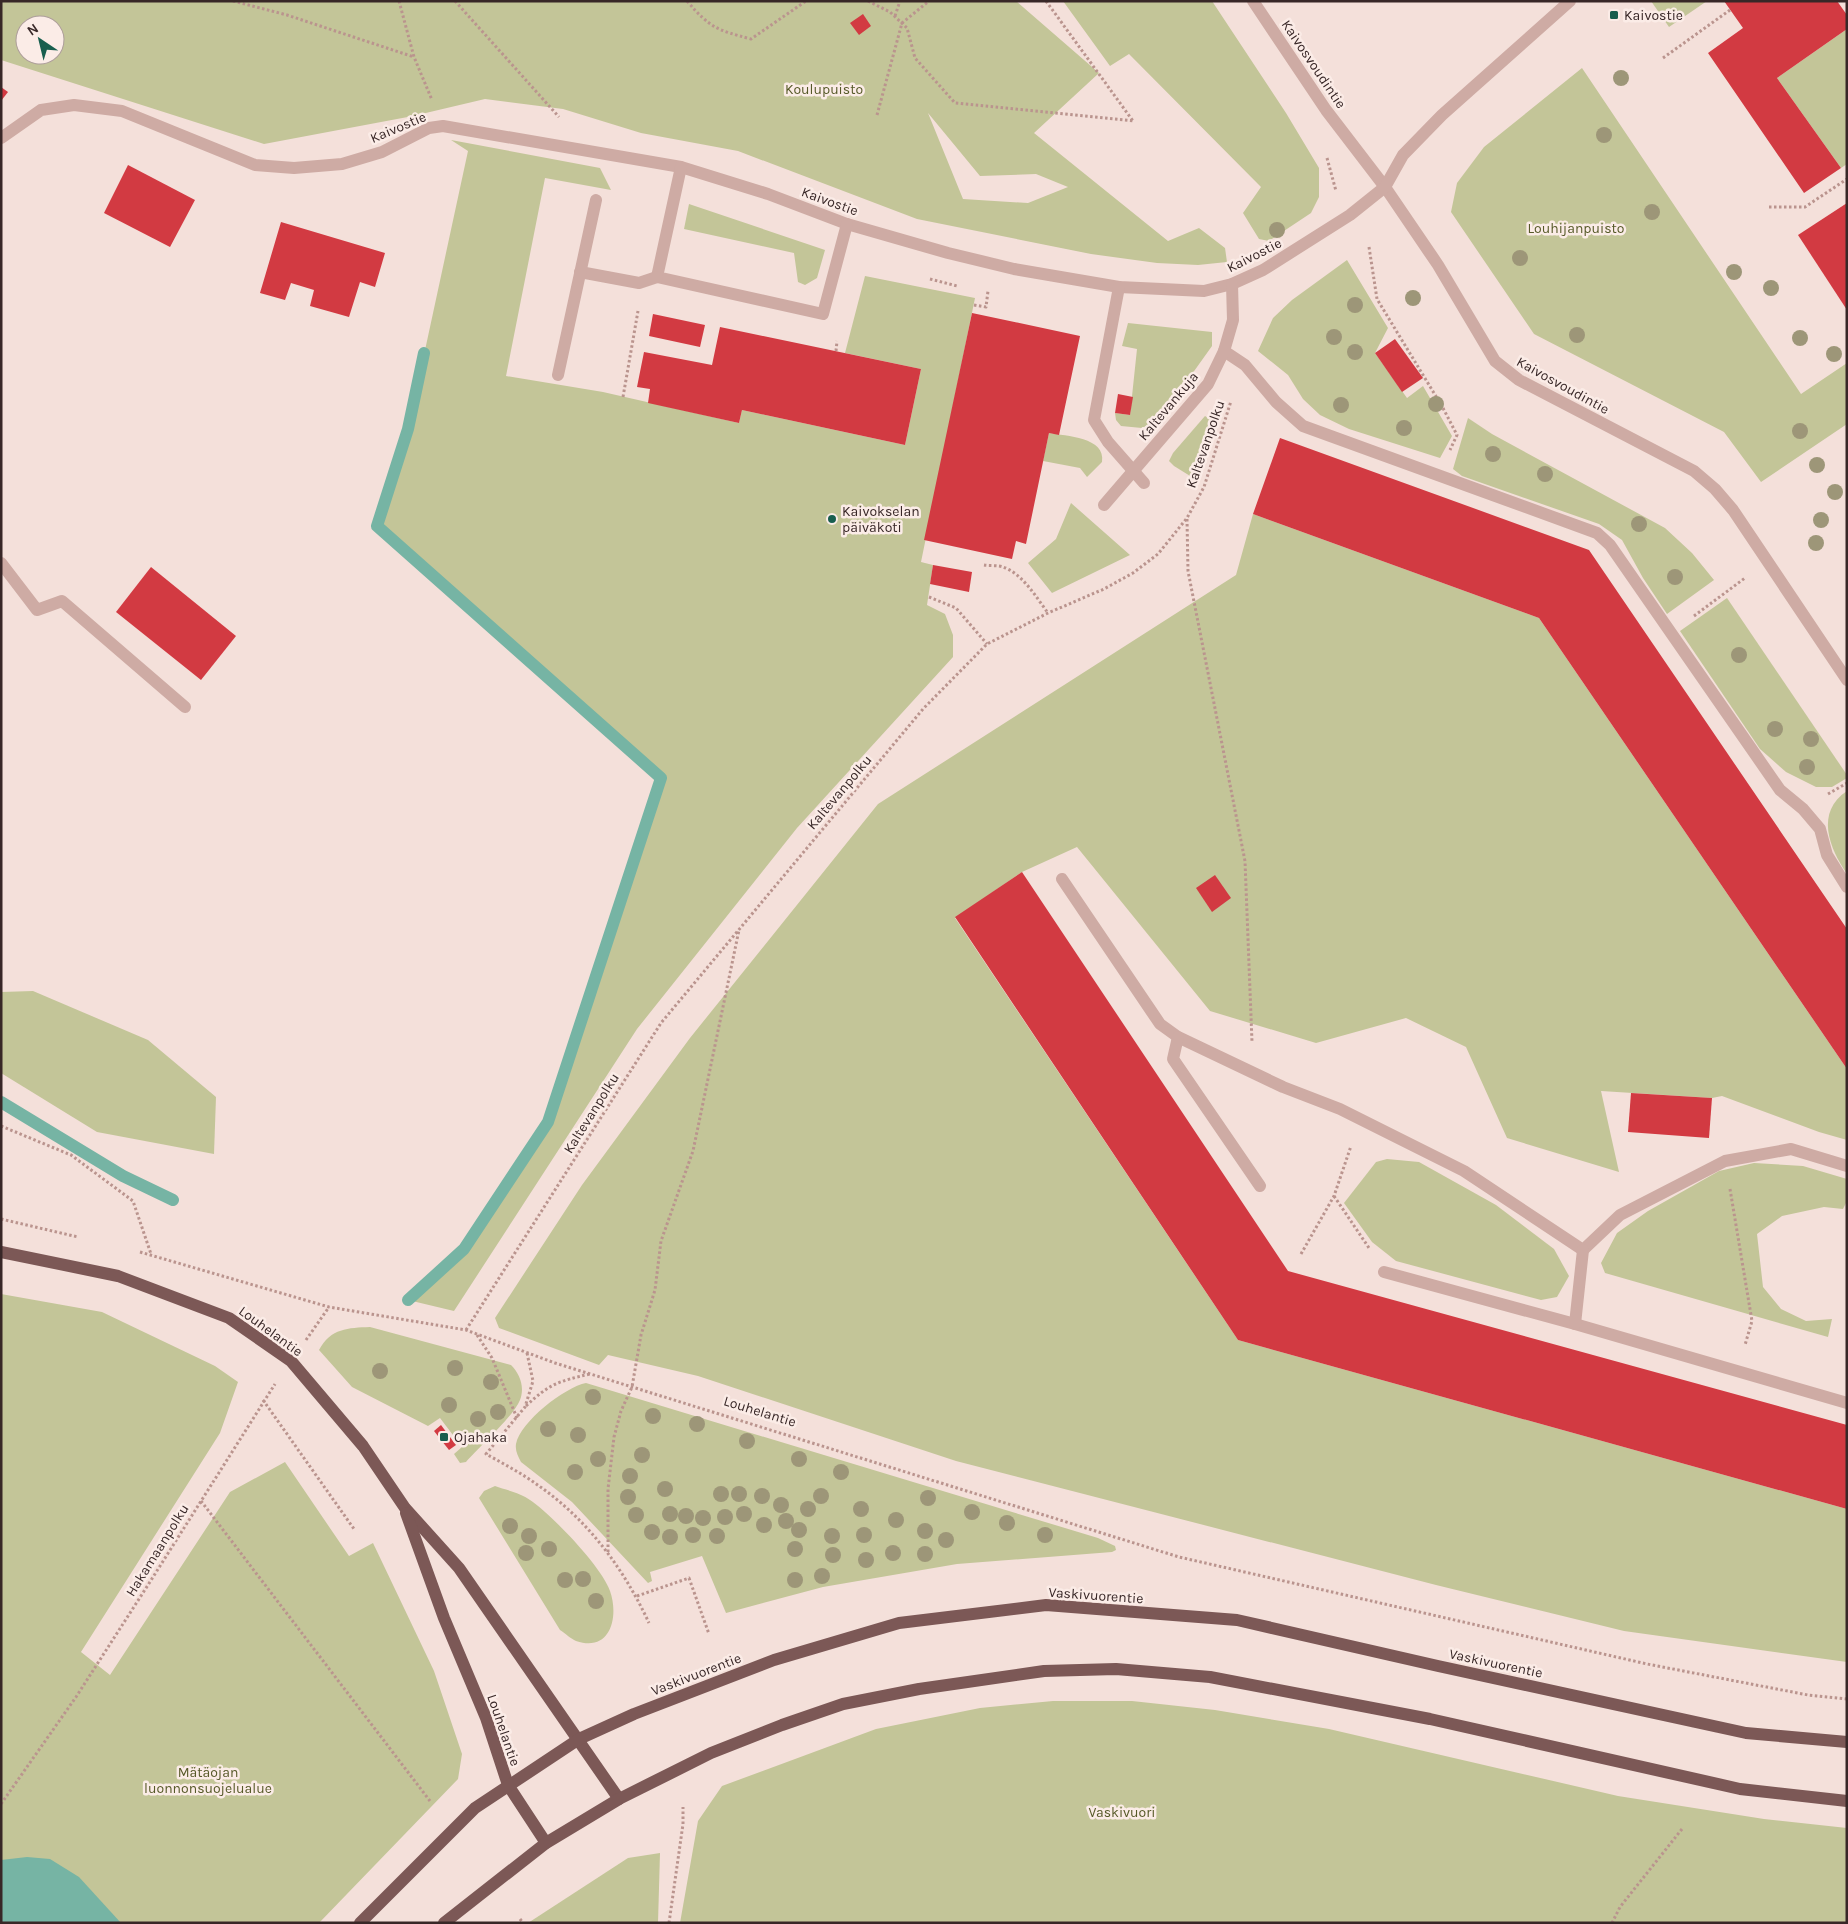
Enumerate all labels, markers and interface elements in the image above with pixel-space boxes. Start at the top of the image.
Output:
place label: Kaivostie [1624,7,1683,24]
marker: Kaivostie [1608,9,1620,21]
north arrow [15,15,65,65]
street label: Kaivosvoudintie [1278,17,1349,112]
text: N [24,20,42,40]
park label: Koulupuisto [785,81,863,98]
street label: Kaivostie [368,108,429,147]
street label: Kaivostie [799,183,860,220]
park label: Louhijanpuisto [1528,220,1624,237]
street label: Kaivostie [1224,234,1284,276]
street label: Kaivosvoudintie [1514,353,1612,418]
street label: Kaltevankuja [1135,369,1202,444]
street label: Kaltevanpolku [1182,398,1228,490]
place label: Kaivokselan päiväkoti [842,503,920,536]
marker: Kaivokselan päiväkoti [826,513,838,525]
street label: Kaltevanpolku [803,752,875,833]
street label: Kaltevanpolku [560,1070,623,1157]
street label: Louhelantie [235,1302,306,1360]
street label: Louhelantie [721,1392,798,1431]
place label: Ojahaka [454,1429,507,1446]
marker: Ojahaka [438,1431,450,1443]
street label: Hakamaanpolku [122,1501,193,1600]
street label: Vaskivuorentie [1048,1584,1144,1607]
street label: Vaskivuorentie [1448,1645,1544,1682]
street label: Vaskivuorentie [649,1650,744,1699]
street label: Louhelantie [483,1692,524,1768]
park label: Mätäojan luonnonsuojelualue [144,1764,272,1797]
park label: Vaskivuori [1089,1804,1155,1821]

